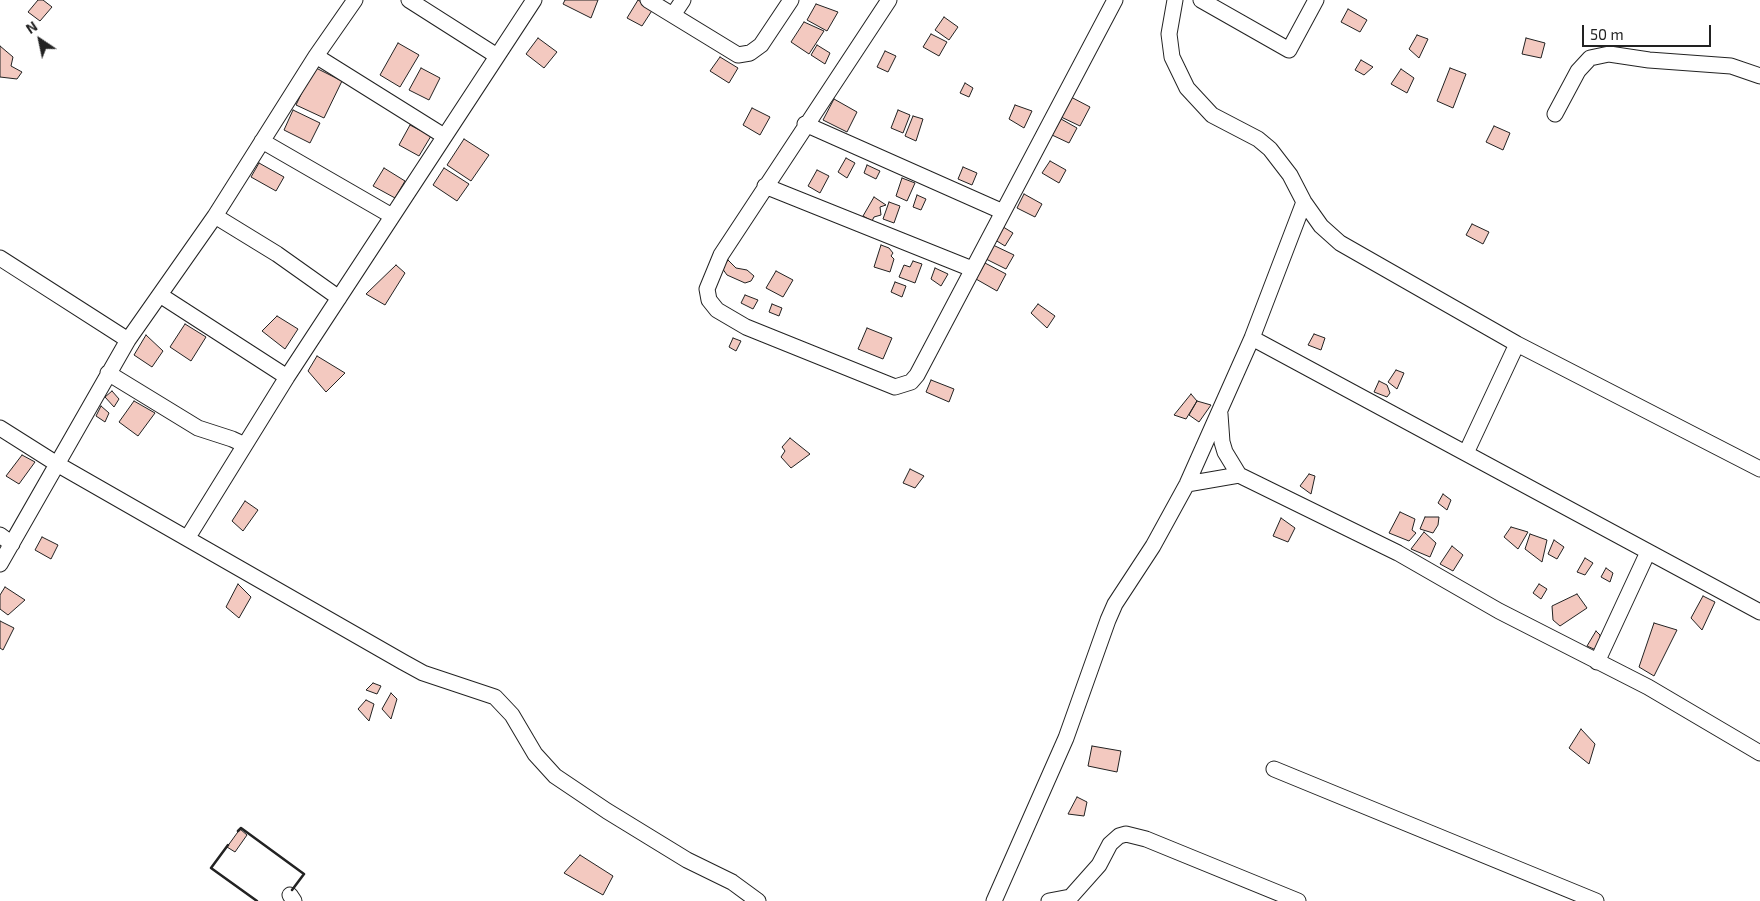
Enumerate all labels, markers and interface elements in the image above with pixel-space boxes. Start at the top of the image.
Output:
north arrow [15,15,65,65]
scale bar [1585,15,1714,47]
text: N [22,17,40,37]
text: 50 m [1590,25,1624,43]

